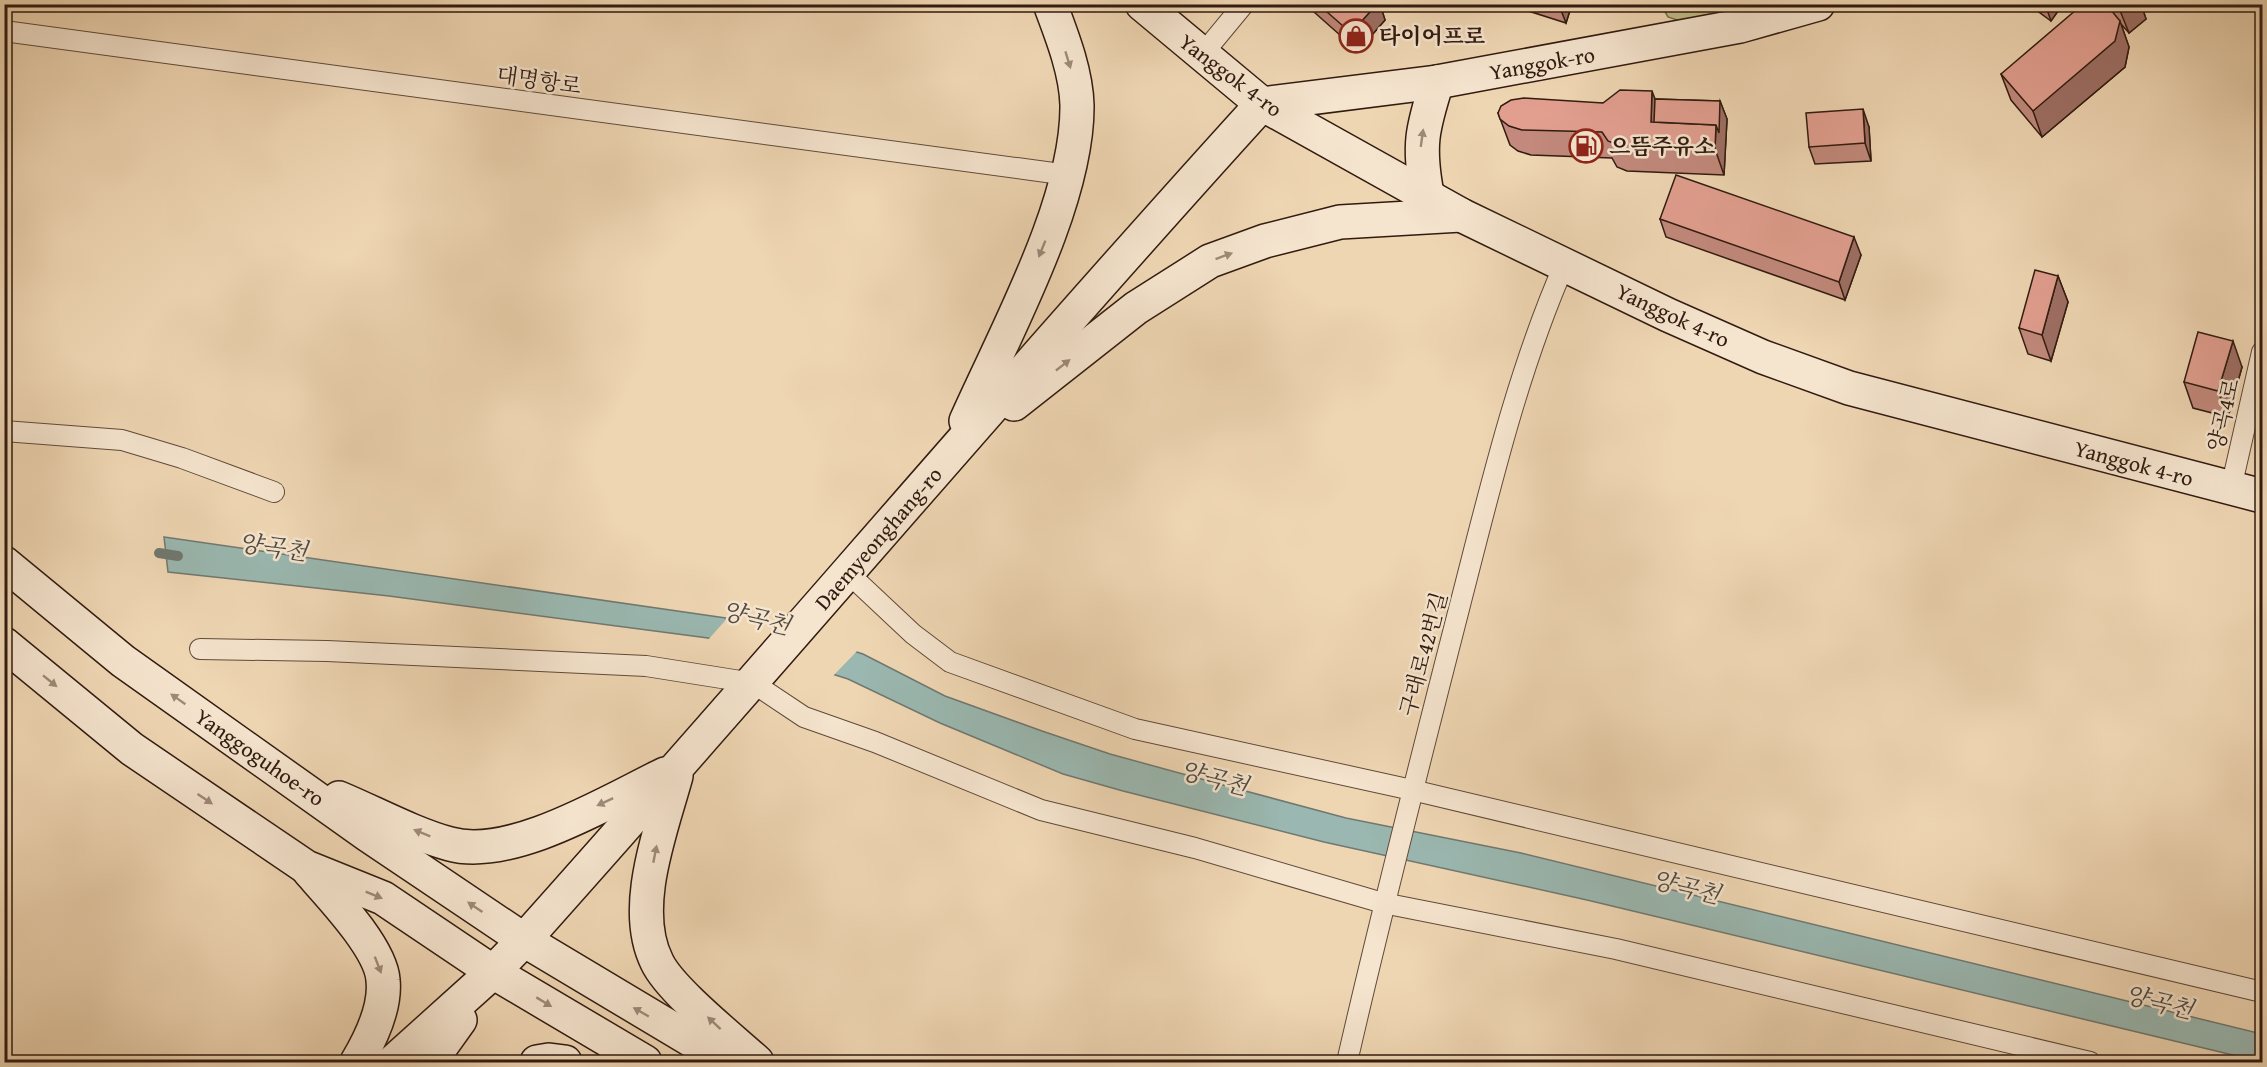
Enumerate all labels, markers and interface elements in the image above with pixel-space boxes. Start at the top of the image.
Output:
shop icon: 타이어프로 [1338,18,1374,54]
place label: 타이어프로 [1379,20,1485,52]
street label: Yanggok 4-ro [1173,26,1289,124]
street label: Yanggok-ro [1487,38,1597,88]
one-way arrow [1064,51,1073,69]
street label: 대명항로 [495,58,583,102]
one-way arrow [1417,128,1427,147]
fuel station icon: 으뜸주유소 [1568,128,1604,164]
place label: 으뜸주유소 [1609,130,1715,162]
one-way arrow [1037,240,1047,258]
one-way arrow [1215,251,1233,261]
street label: Yanggok 4-ro [1611,275,1735,355]
one-way arrow [1056,360,1071,372]
street label: 양곡4로 [2199,375,2247,455]
street label: Yanggok 4-ro [2071,432,2197,494]
street label: Daemyeonghang-ro [807,459,949,617]
water label: 양곡천 [236,525,312,569]
street label: 구래로42번길 [1391,588,1455,720]
water label: 양곡천 [718,593,796,644]
one-way arrow [42,675,58,688]
one-way arrow [170,693,186,705]
street label: Yanggoguhoe-ro [189,700,331,814]
water label: 양곡천 [1176,752,1254,804]
one-way arrow [197,793,213,805]
one-way arrow [597,798,614,807]
one-way arrow [413,828,431,838]
one-way arrow [651,844,661,863]
water label: 양곡천 [1648,862,1726,913]
one-way arrow [365,891,383,900]
one-way arrow [468,901,484,913]
one-way arrow [373,956,383,974]
water label: 양곡천 [2121,977,2199,1028]
one-way arrow [536,997,553,1007]
one-way arrow [632,1007,649,1017]
one-way arrow [708,1016,722,1030]

